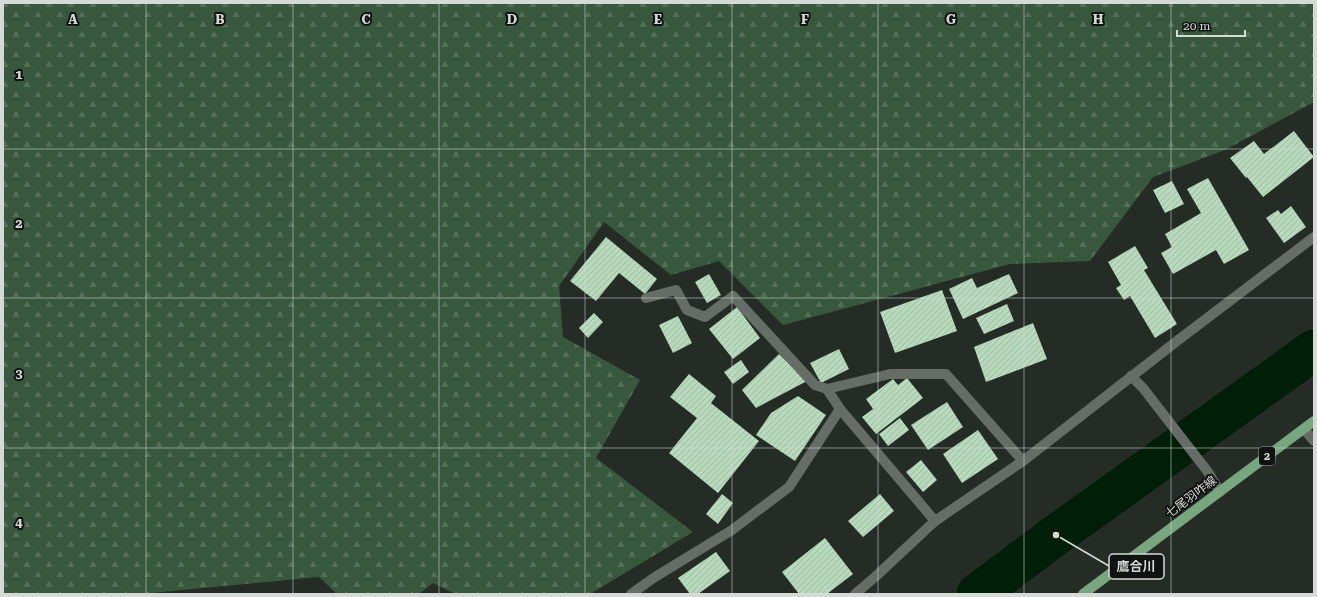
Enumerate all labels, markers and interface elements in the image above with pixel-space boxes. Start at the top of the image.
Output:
text: A [68,12,78,27]
text: B [215,12,225,27]
text: C [361,12,371,27]
text: D [507,12,517,27]
text: E [654,12,662,27]
text: F [801,12,809,27]
text: G [946,12,956,27]
text: H [1093,12,1104,27]
scale bar [1177,12,1245,38]
text: 20 m [1183,19,1210,33]
text: 1 [15,67,23,82]
text: 2 [15,216,23,231]
text: 3 [15,366,23,381]
road number: 2 [1259,447,1275,465]
street label: 七尾羽咋線 [1163,473,1219,521]
text: 4 [15,515,23,530]
callout: 鷹合川 [1109,554,1164,579]
text: 鷹合川 [1116,559,1156,574]

